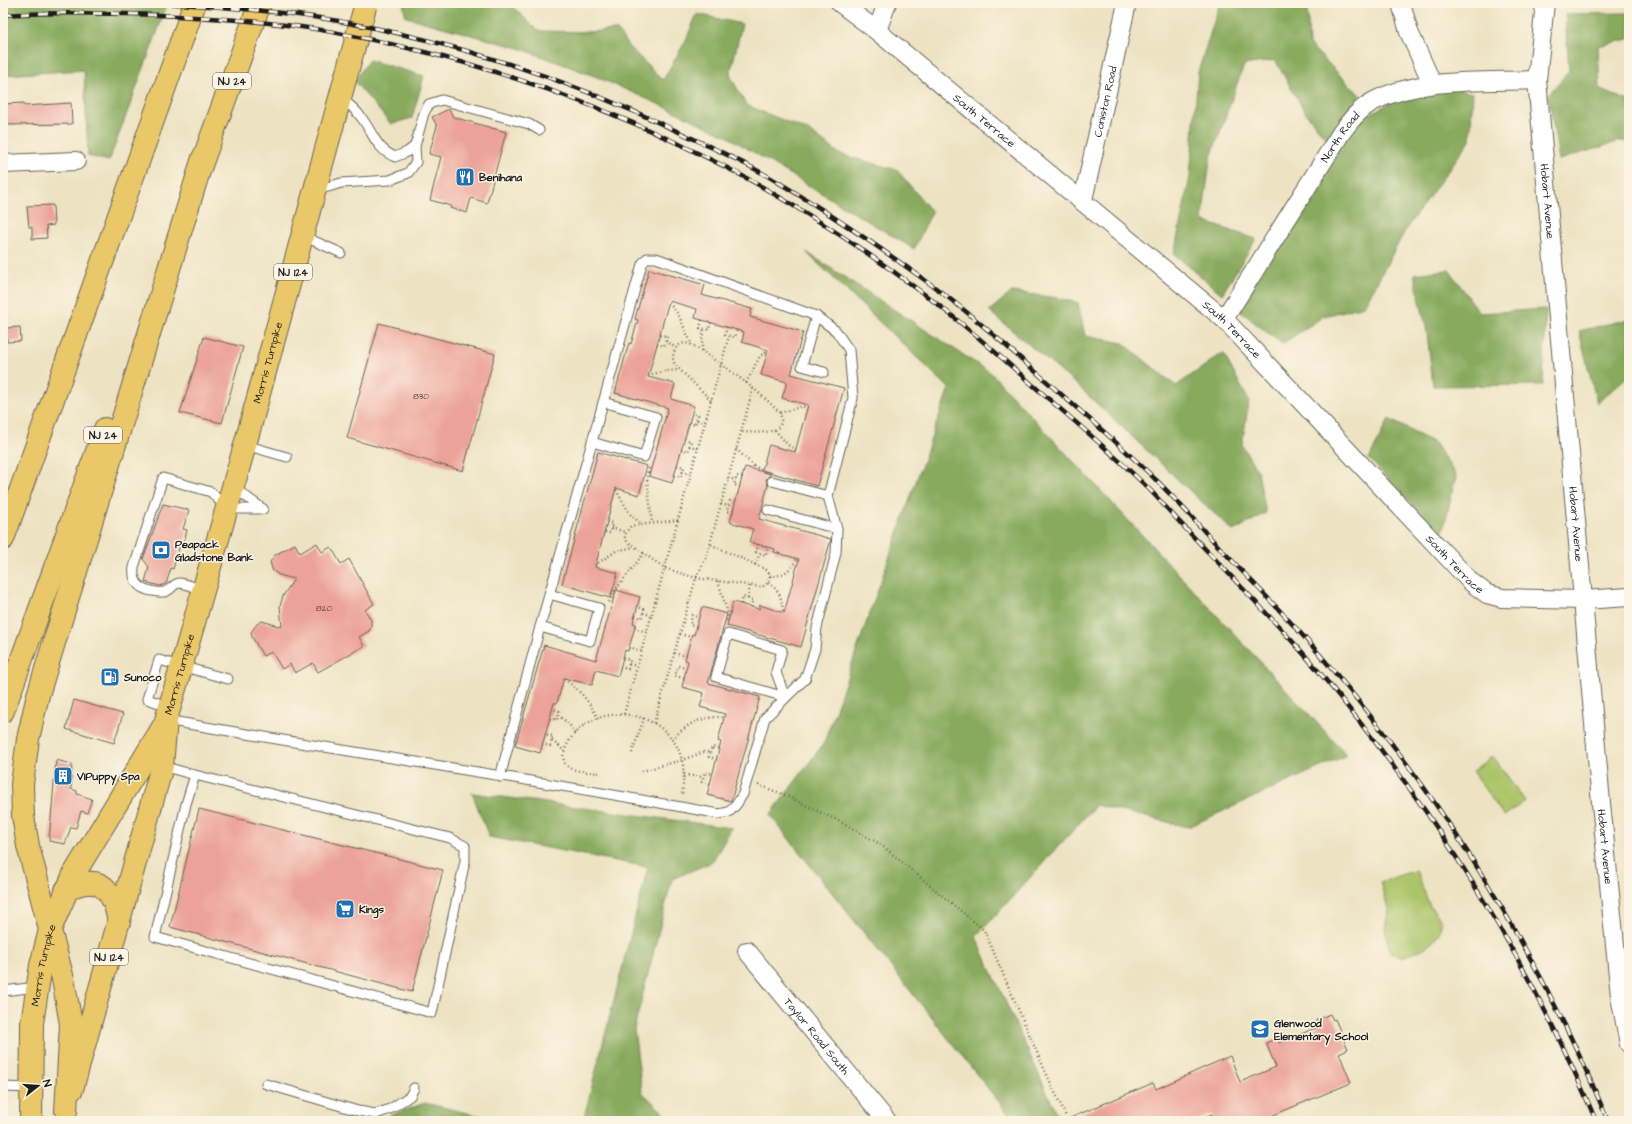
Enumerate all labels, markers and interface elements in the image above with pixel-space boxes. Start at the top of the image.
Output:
street label: Coniston Road [1090,64,1121,139]
road number: NJ 24 [213,73,251,89]
street label: South Terrace [950,90,1018,151]
street label: North Road [1317,108,1363,165]
street label: Hobart Avenue [1536,163,1558,239]
restaurant icon: Benihana [454,166,476,188]
place label: Benihana [479,170,522,185]
road number: NJ 124 [274,264,312,280]
street label: South Terrace [1199,297,1264,362]
street label: Morris Turnpike [250,320,286,405]
house number: 830 [413,390,429,403]
road number: NJ 24 [84,427,122,443]
street label: Hobart Avenue [1565,486,1587,562]
street label: South Terrace [1422,532,1487,597]
place label: Peapack Gladstone Bank [175,537,254,565]
bank icon: Peapack Gladstone Bank [150,539,172,561]
house number: 820 [316,602,333,615]
street label: Morris Turnpike [161,632,198,717]
fuel station icon: Sunoco [99,666,121,688]
place label: Sunoco [123,670,162,685]
building icon: VIPuppy Spa [52,765,74,787]
place label: VIPuppy Spa [76,769,140,786]
street label: Hobart Avenue [1594,808,1616,885]
supermarket icon: Kings [334,898,356,920]
place label: Kings [359,902,384,919]
street label: Morris Turnpike [28,922,60,1007]
road number: NJ 124 [90,949,128,965]
street label: Taylor Road South [780,995,853,1078]
place label: Glenwood Elementary School [1274,1016,1369,1046]
school or university icon: Glenwood Elementary School [1249,1018,1271,1040]
north arrow [18,1066,58,1106]
text: N [39,1078,55,1089]

